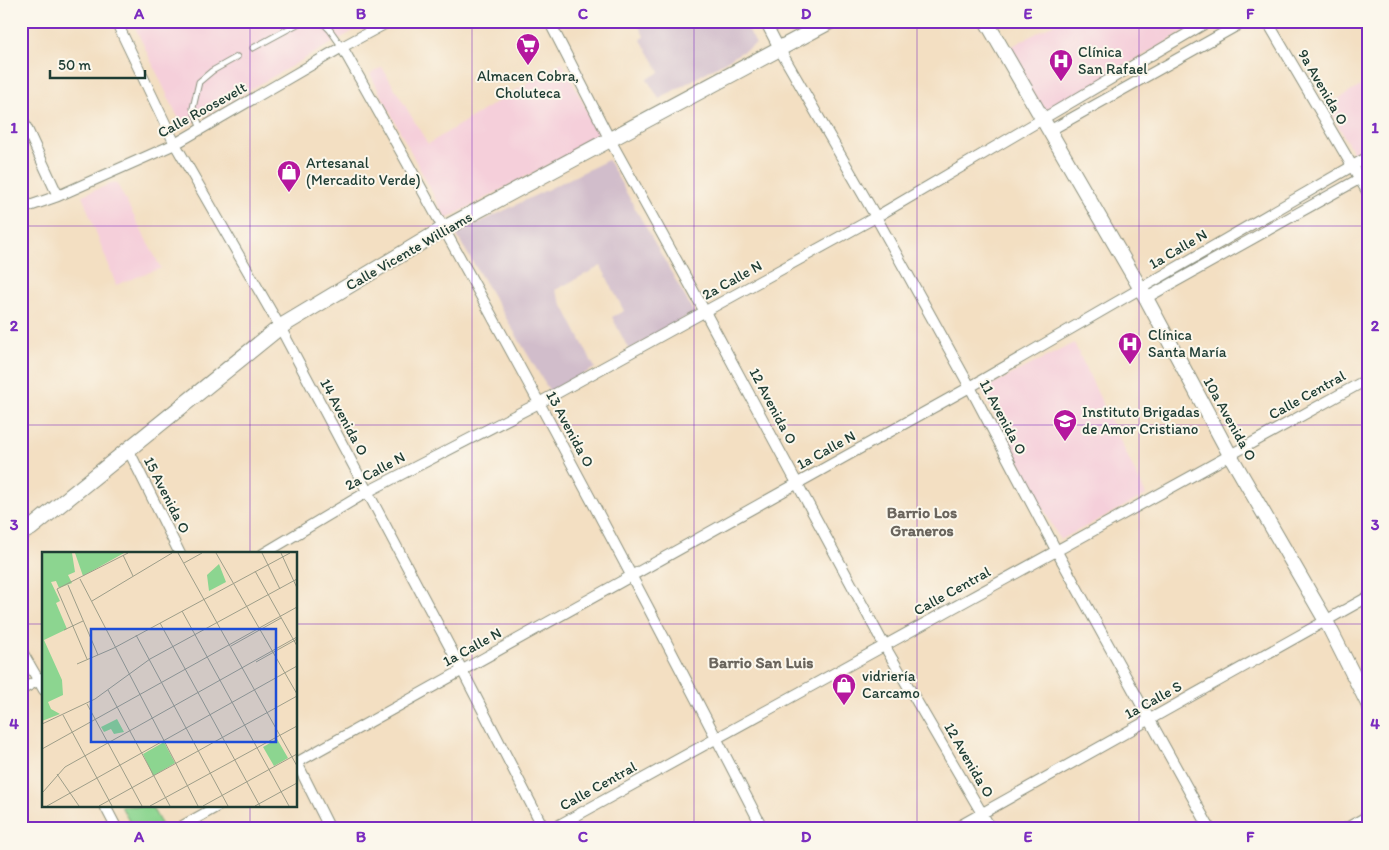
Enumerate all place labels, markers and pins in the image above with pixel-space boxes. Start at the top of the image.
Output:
supermarket icon: Almacen Cobra, Choluteca [515,32,541,66]
place label: Clínica San Rafael [1078,43,1148,78]
hospital icon: Clínica San Rafael [1048,48,1074,82]
place label: Almacen Cobra, Choluteca [477,67,579,102]
place label: Artesanal (Mercadito Verde) [306,154,421,189]
shop icon: Artesanal (Mercadito Verde) [276,159,302,193]
place label: Clínica Santa María [1148,326,1227,361]
hospital icon: Clínica Santa María [1117,331,1143,365]
place label: Instituto Brigadas de Amor Cristiano [1082,403,1200,438]
school or university icon: Instituto Brigadas de Amor Cristiano [1052,408,1078,442]
place label: vidriería Carcamo [862,667,920,702]
shop icon: vidriería Carcamo [831,672,857,706]

